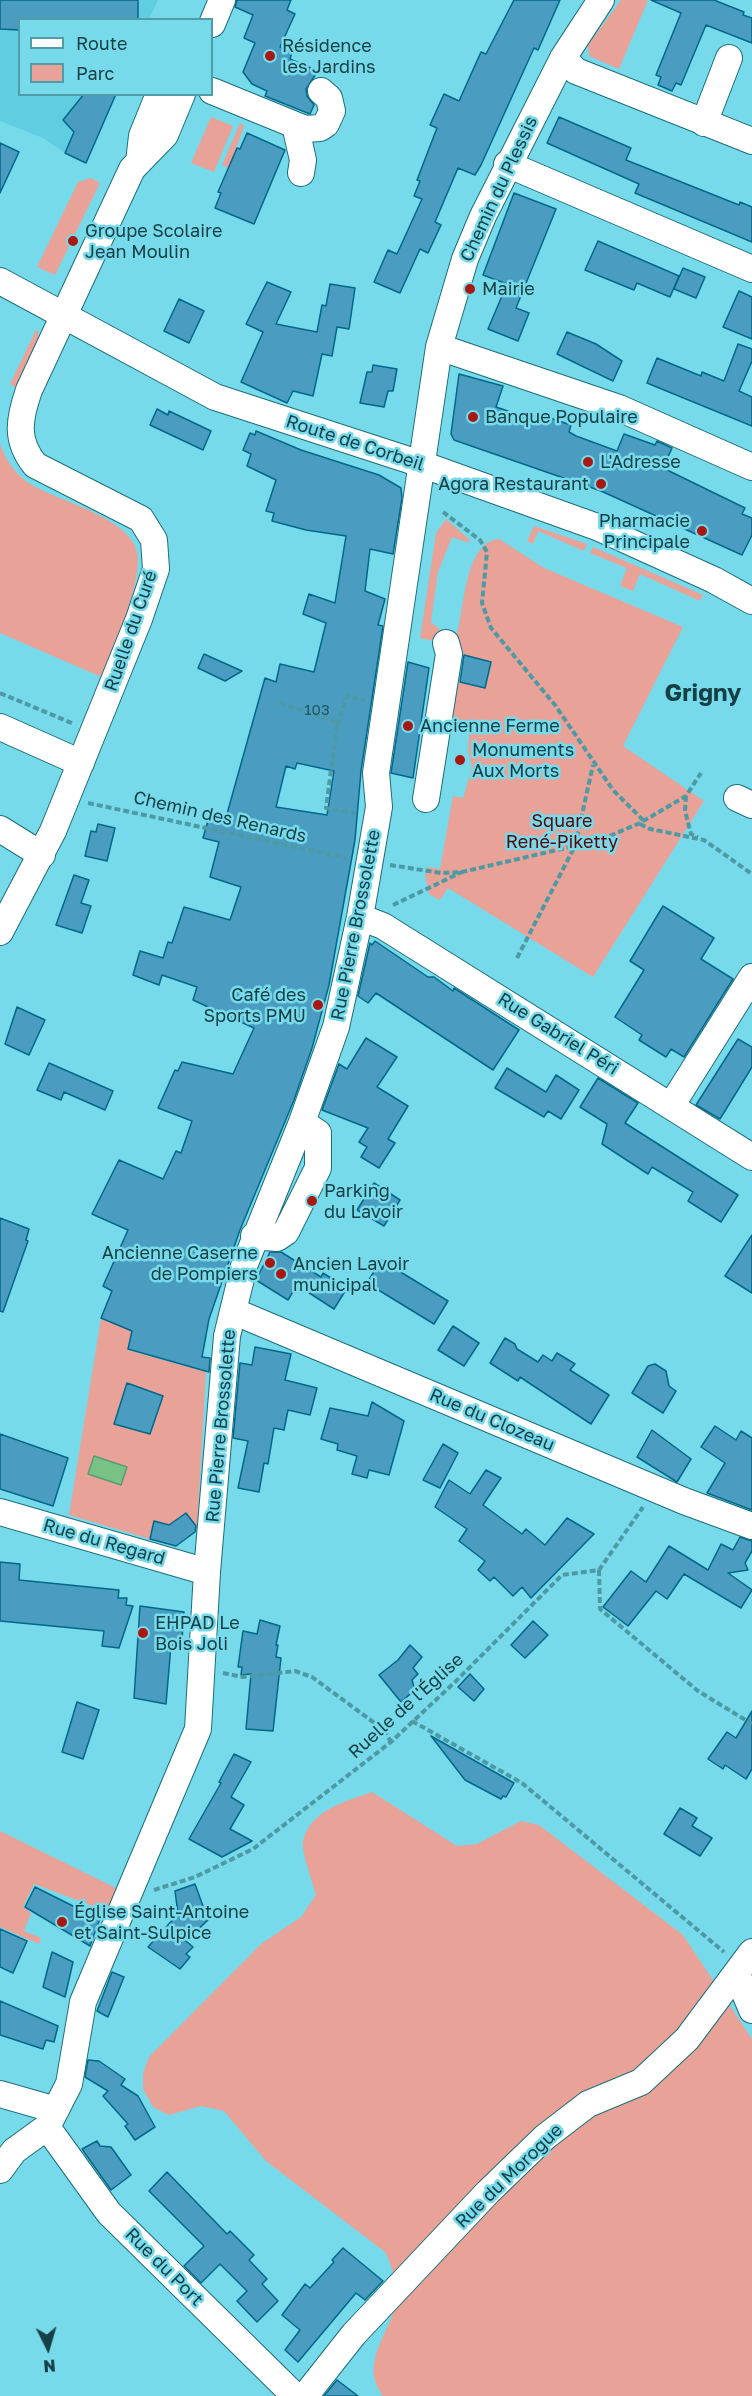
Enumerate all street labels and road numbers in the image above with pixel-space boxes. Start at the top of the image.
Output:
street label: Chemin du Plessis [456,113,542,265]
street label: Route de Corbeil [283,410,427,476]
street label: Ruelle du Curé [100,568,162,694]
street label: Chemin des Renards [131,787,309,847]
street label: Rue Pierre Brossolette [327,828,385,1022]
street label: Rue Gabriel Péri [494,988,622,1080]
street label: Rue Pierre Brossolette [202,1329,240,1523]
street label: Rue du Clozeau [426,1384,558,1456]
street label: Rue du Regard [41,1514,167,1570]
street label: Ruelle de l'Église [344,1649,468,1763]
street label: Rue du Morogue [451,2119,567,2233]
street label: Rue du Port [121,2224,207,2310]

